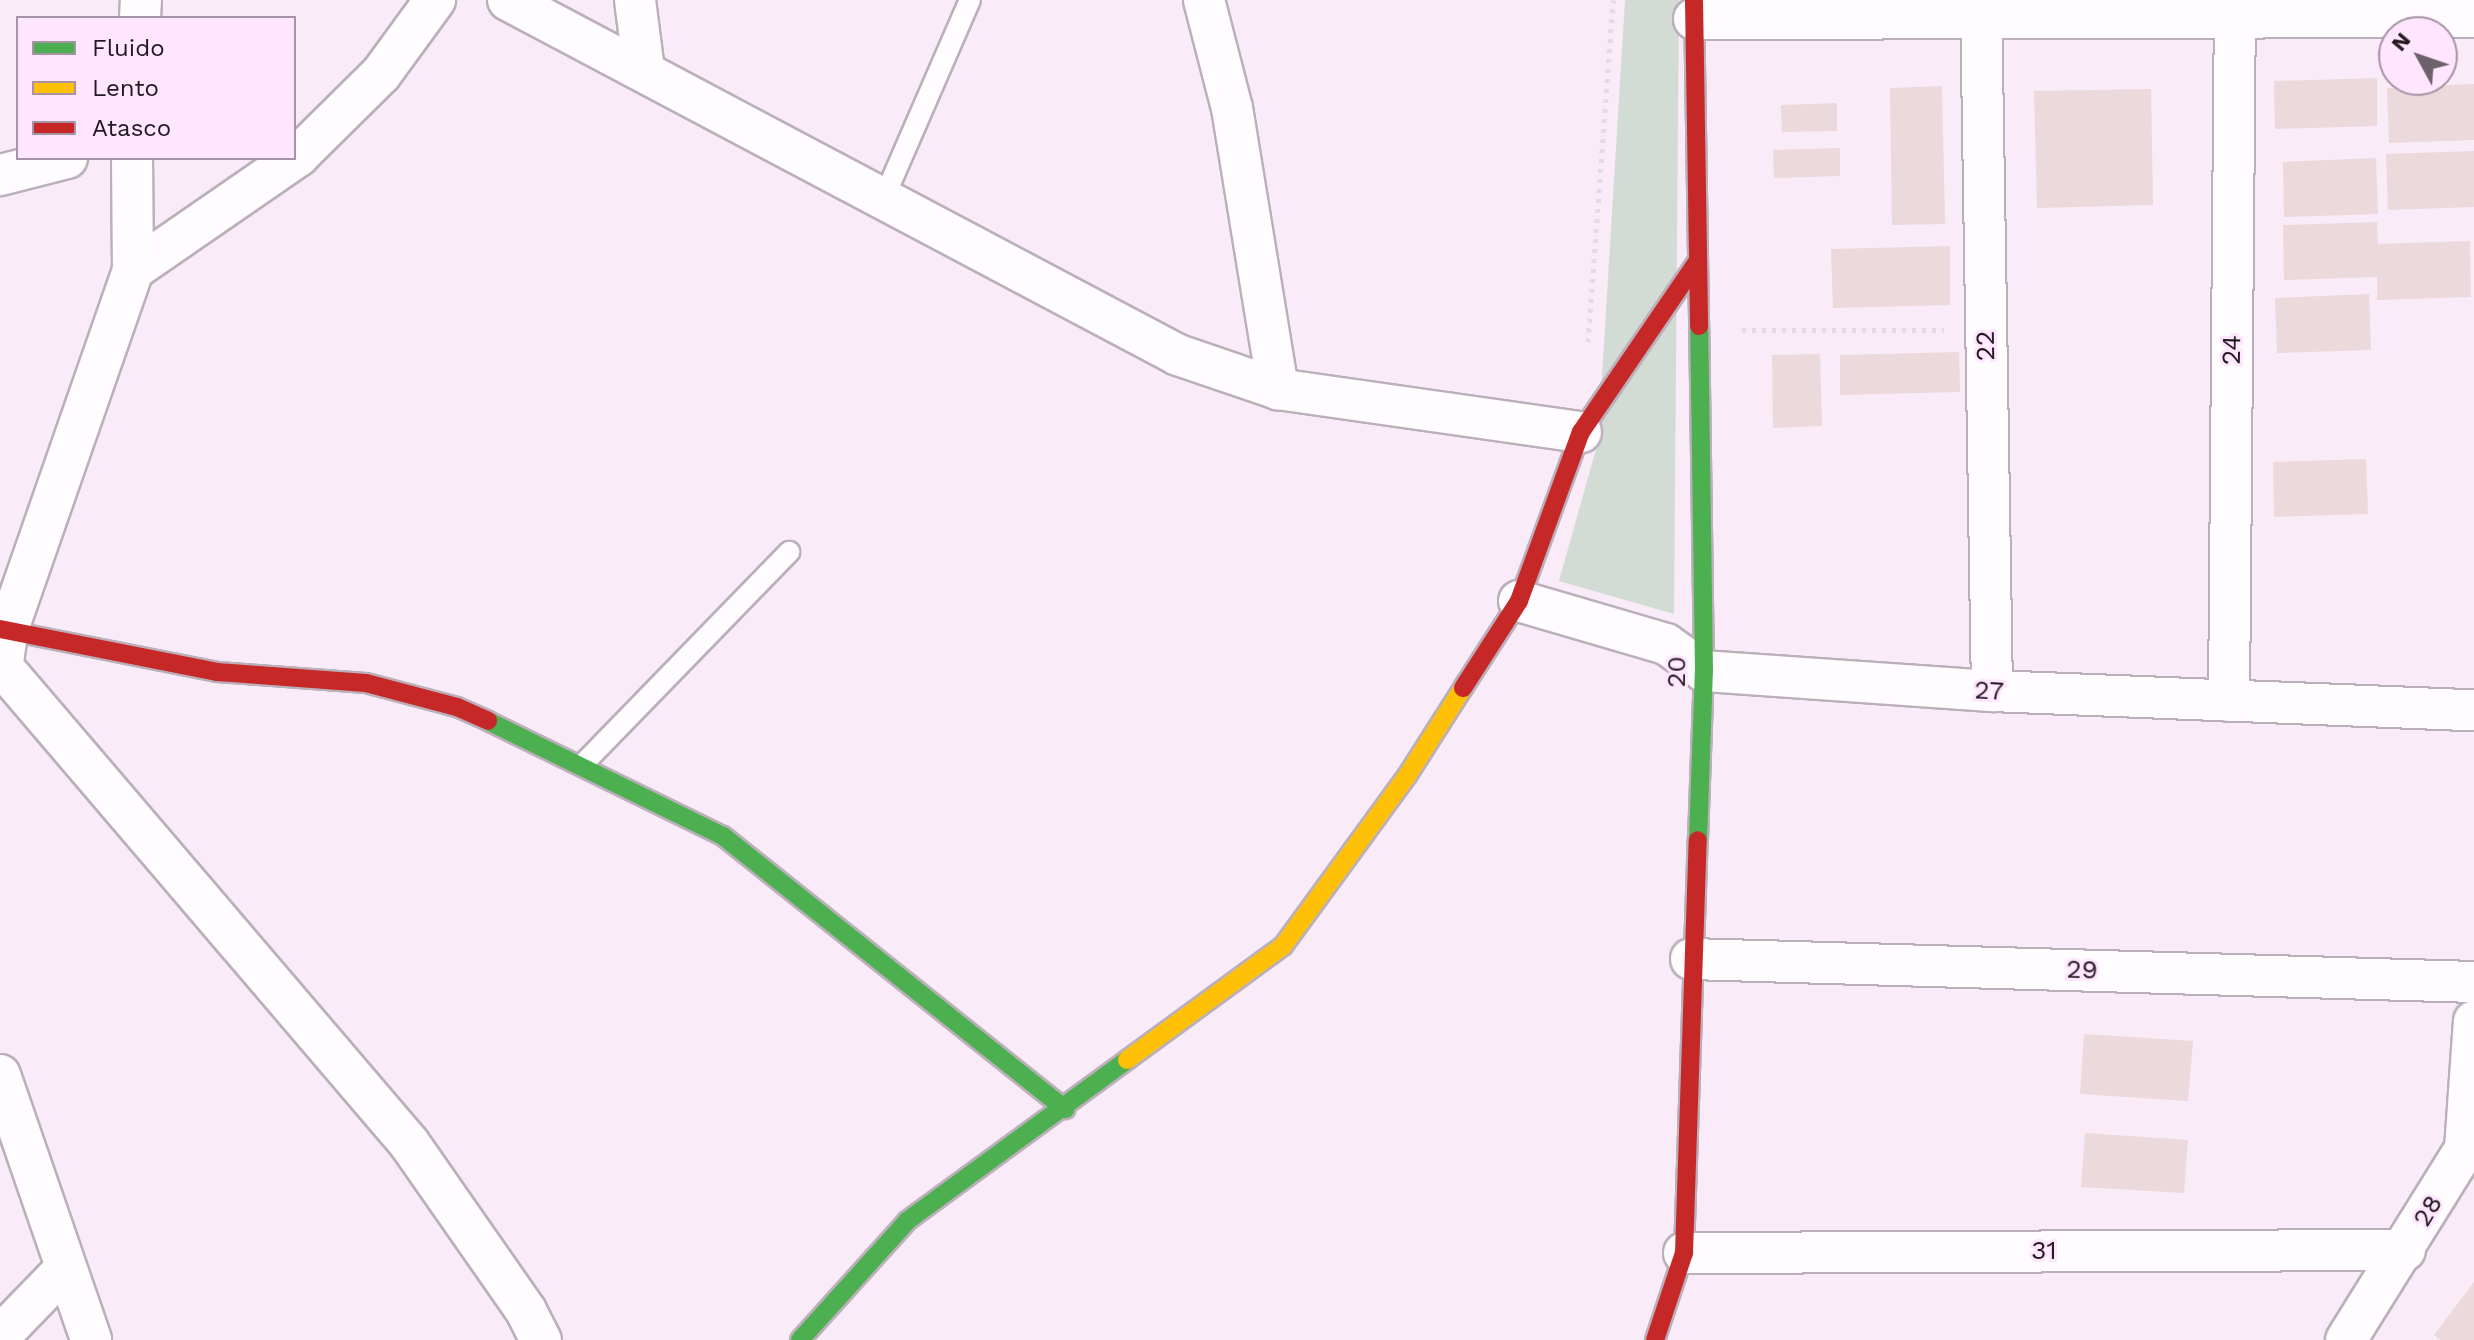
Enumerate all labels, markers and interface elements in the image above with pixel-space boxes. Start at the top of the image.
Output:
legend [16,16,296,160]
north arrow [2378,16,2458,96]
text: N [2386,27,2416,56]
text: Fluido [92,34,165,62]
text: Lento [92,74,159,102]
text: Atasco [92,114,171,142]
street label: 22 [1970,331,2002,361]
street label: 24 [2216,335,2248,365]
street label: 20 [1661,656,1693,688]
street label: 27 [1974,675,2004,707]
street label: 29 [2066,954,2098,986]
street label: 28 [2407,1190,2449,1232]
street label: 31 [2031,1235,2057,1267]

